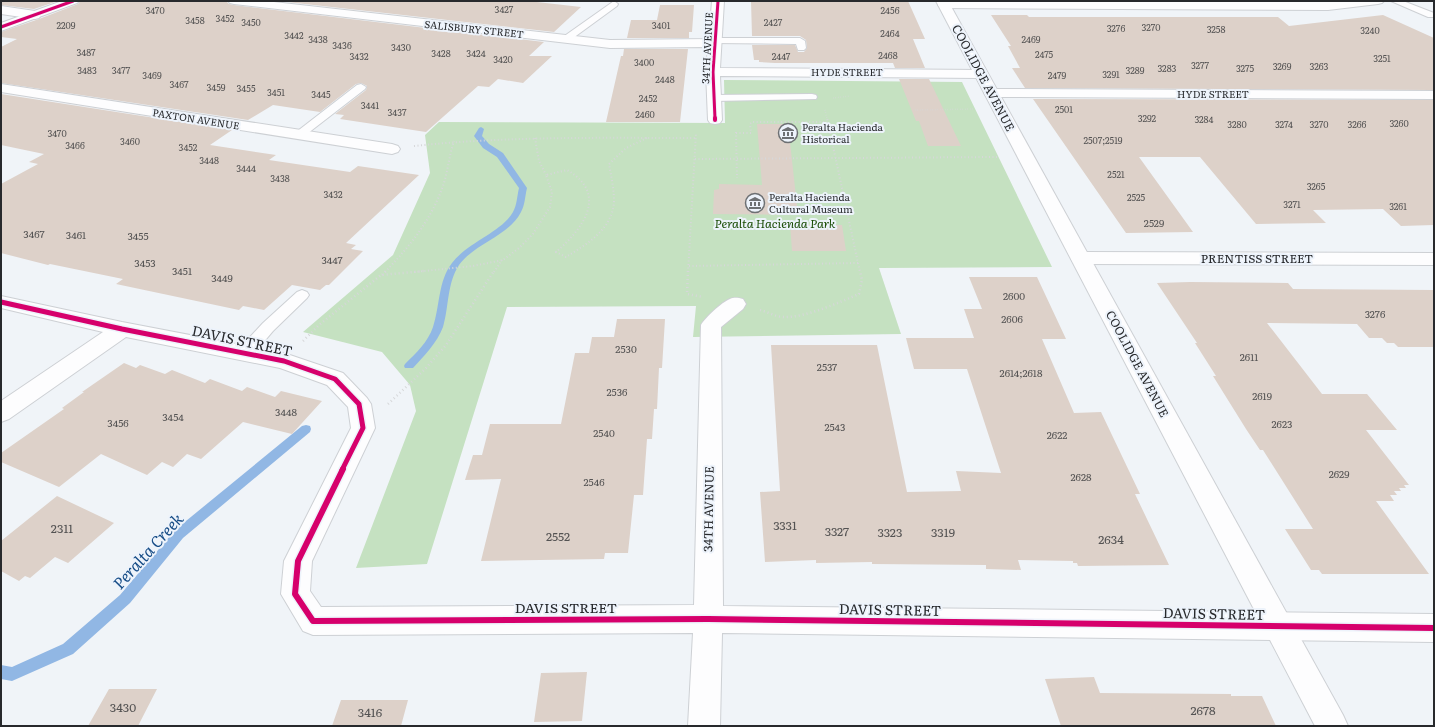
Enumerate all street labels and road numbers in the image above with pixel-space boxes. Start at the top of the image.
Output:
street label: 34TH AVENUE [697,12,716,84]
street label: SALISBURY STREET [424,16,525,41]
street label: COOLIDGE AVENUE [948,21,1020,134]
street label: HYDE STREET [811,64,883,79]
street label: HYDE STREET [1177,86,1249,101]
street label: PAXTON AVENUE [152,104,241,133]
street label: PRENTISS STREET [1201,249,1313,267]
street label: COOLIDGE AVENUE [1102,307,1174,420]
street label: DAVIS STREET [190,320,294,360]
street label: 34TH AVENUE [698,466,718,552]
street label: DAVIS STREET [515,597,617,617]
street label: DAVIS STREET [839,598,941,620]
street label: DAVIS STREET [1163,602,1265,624]

